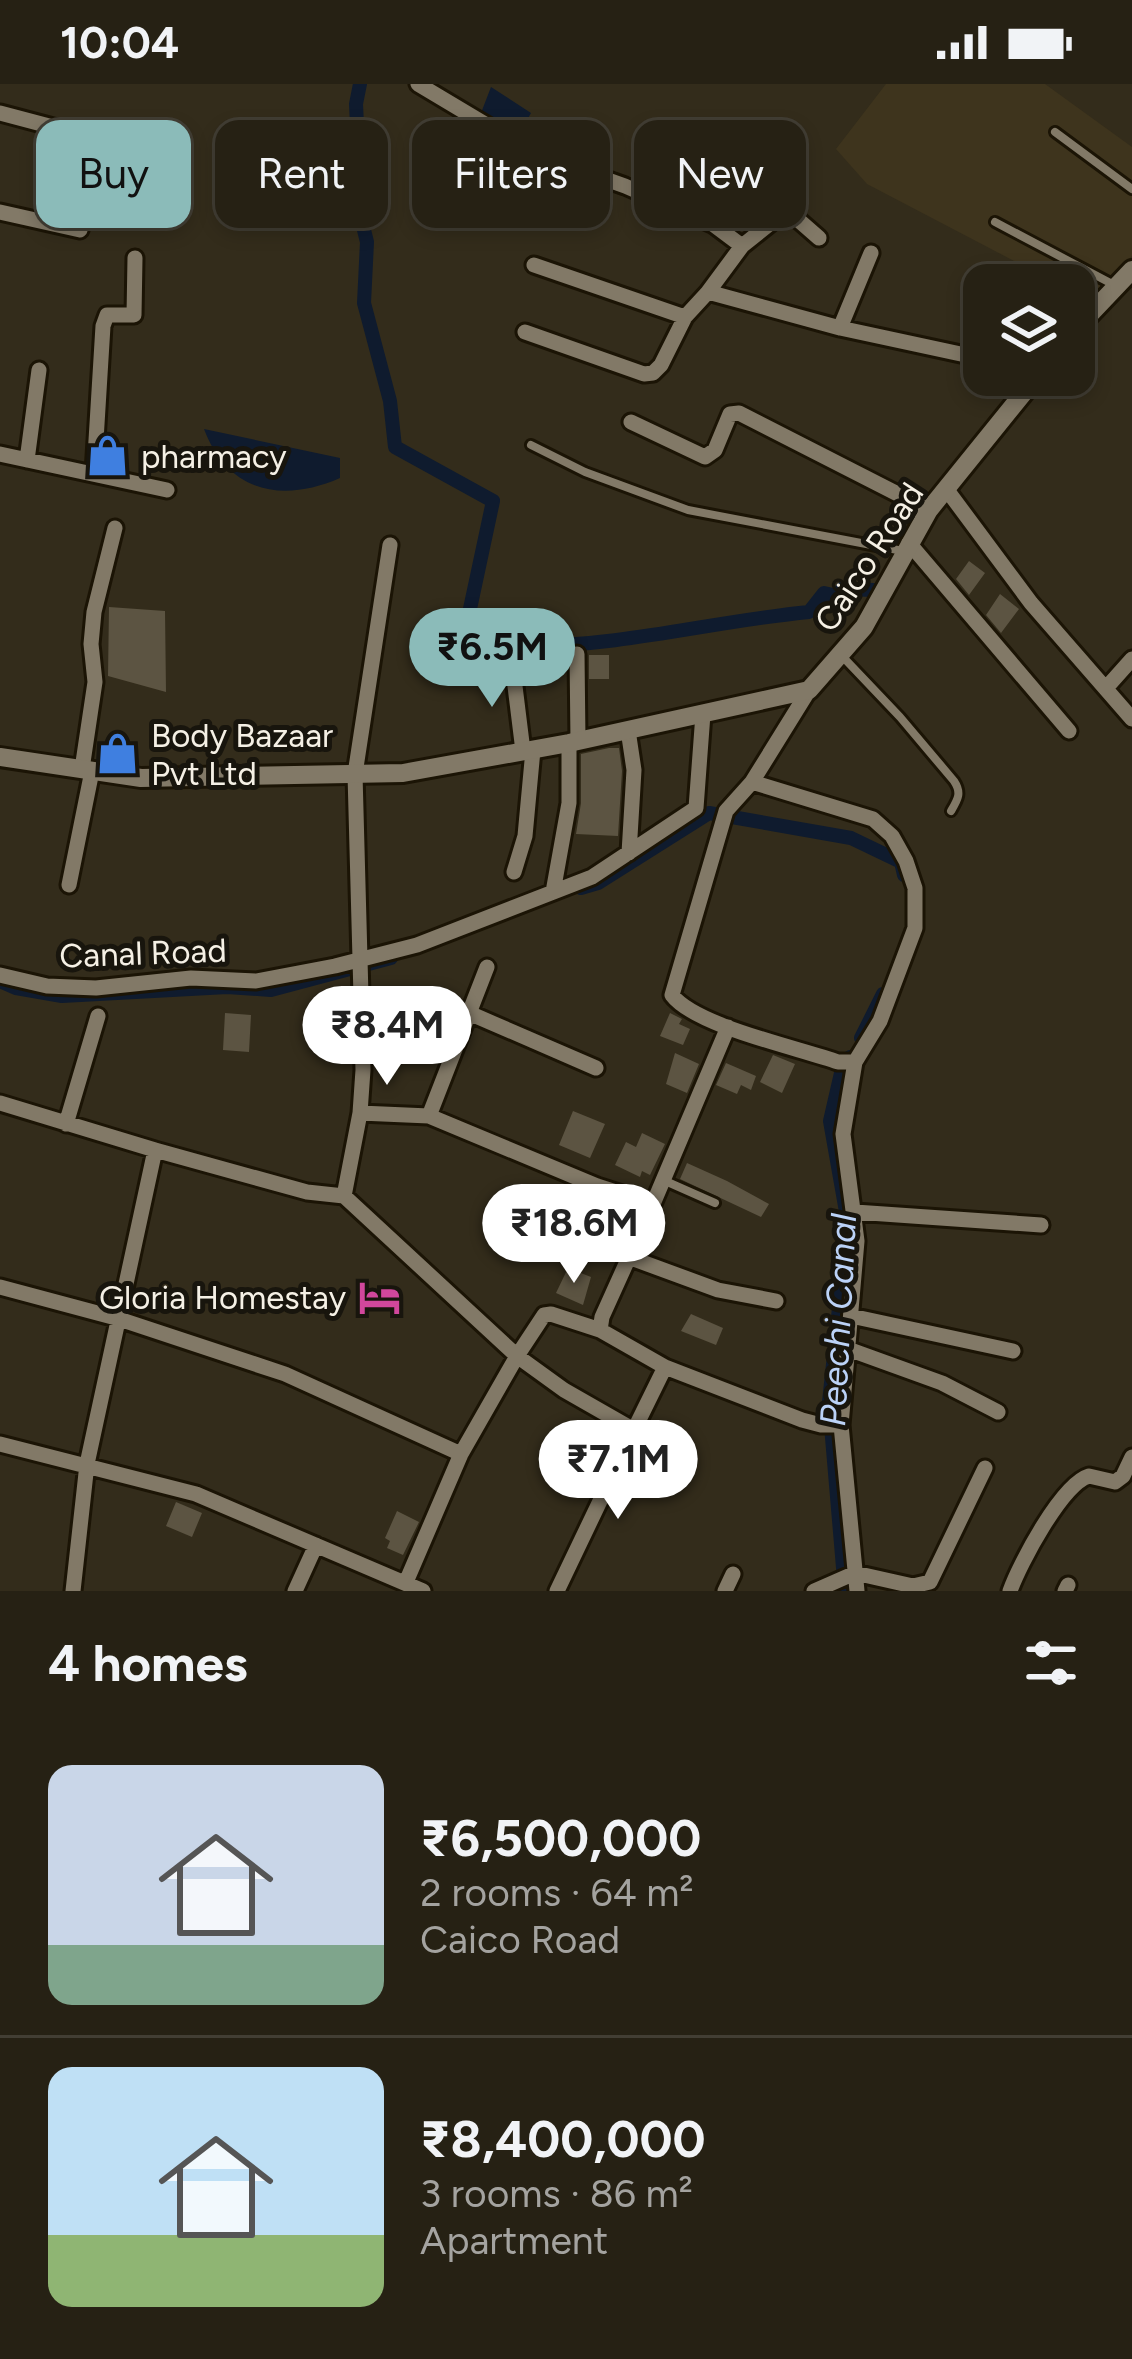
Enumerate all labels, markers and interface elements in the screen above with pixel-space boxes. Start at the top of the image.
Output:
text: 10:04 [60,15,179,69]
chip: Buy [36,120,191,228]
chip: Rent [215,120,388,228]
chip: Filters [412,120,610,228]
chip: New [634,120,806,228]
map controls [963,264,1095,396]
button: layers [963,264,1095,396]
shop icon: pharmacy [84,433,130,479]
place label: pharmacy [141,437,287,476]
street label: Caico Road [807,475,931,639]
pin: ₹6.5M [408,608,576,710]
text: ₹6.5M [436,623,548,670]
place label: Body Bazaar Pvt Ltd [151,716,333,793]
shop icon: Body Bazaar Pvt Ltd [94,731,140,777]
street label: Canal Road [59,931,227,975]
pin: ₹8.4M [303,986,471,1088]
text: ₹8.4M [329,1001,445,1048]
pin: ₹18.6M [476,1184,672,1286]
text: ₹18.6M [509,1199,639,1246]
water label: Peechi Canal [811,1211,865,1428]
hotel icon: Gloria Homestay [357,1274,403,1320]
place label: Gloria Homestay [99,1278,347,1317]
pin: ₹7.1M [534,1420,702,1522]
text: ₹7.1M [566,1435,670,1482]
icon: filters [1018,1630,1084,1696]
text: 4 homes [48,1633,248,1694]
text: ₹6,500,000 [420,1808,701,1869]
icon: home [144,1813,288,1957]
text: 2 rooms · 64 m² [420,1869,694,1916]
text: Caico Road [420,1916,620,1963]
text: ₹8,400,000 [420,2109,706,2170]
icon: home [144,2115,288,2259]
text: 3 rooms · 86 m² [420,2170,693,2217]
text: Apartment [420,2217,608,2264]

